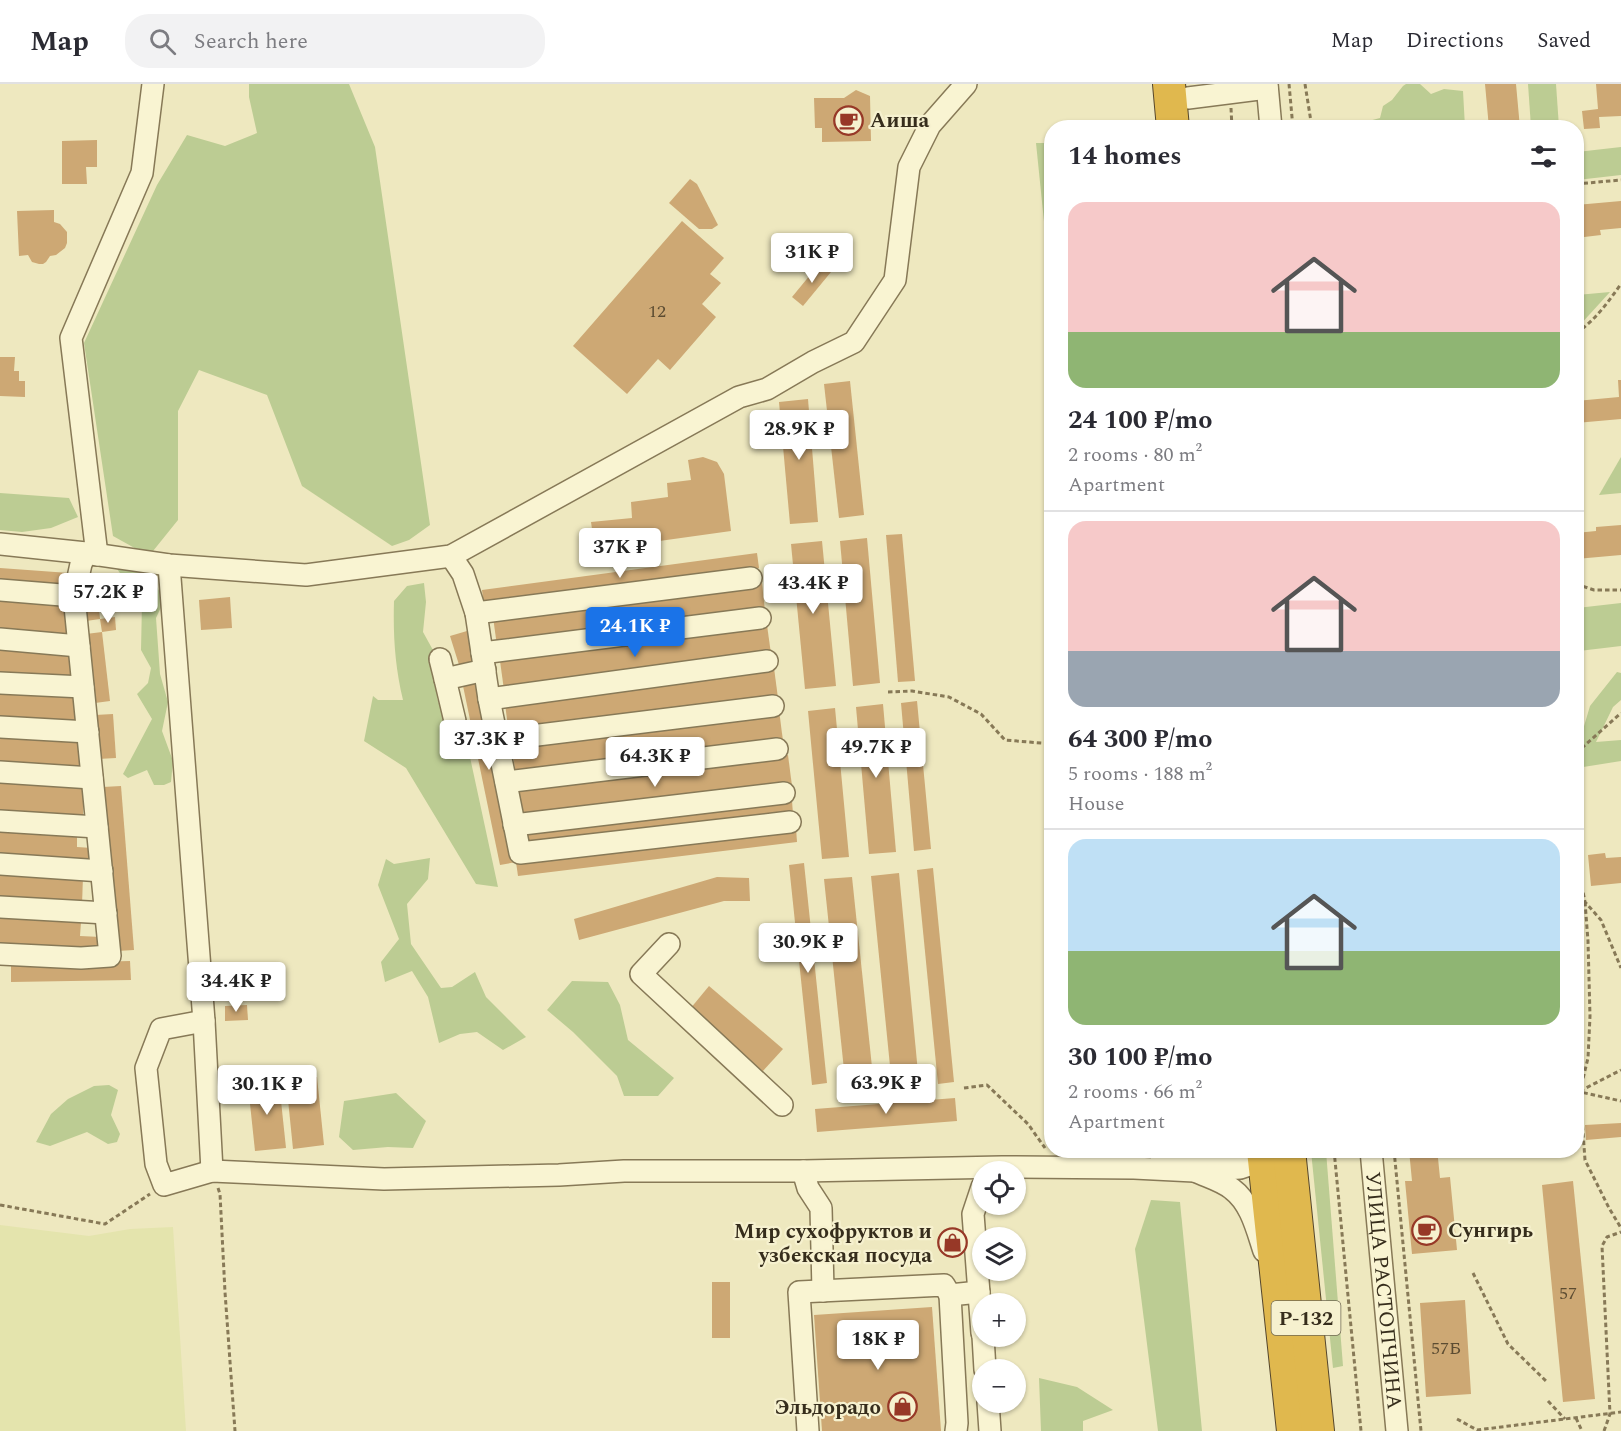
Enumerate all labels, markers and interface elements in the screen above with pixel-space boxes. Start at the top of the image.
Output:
search box [125,14,545,68]
text: Map [30,20,89,63]
icon: search [146,25,179,58]
text: Search here [194,25,308,58]
text: Map [1331,25,1373,57]
text: Directions [1406,25,1504,57]
text: Saved [1537,25,1591,57]
cafe icon: Аиша [833,104,865,136]
place label: Аиша [870,105,929,137]
text: 14 homes [1068,136,1182,176]
icon: filters [1527,140,1560,173]
pin: 31K ₽ [770,233,854,284]
text: 31K ₽ [785,237,839,267]
icon: home [1260,241,1368,349]
house number: 12 [648,298,666,325]
text: 24 100 ₽/mo [1068,400,1212,440]
pin: 28.9K ₽ [744,410,854,461]
text: 28.9K ₽ [764,414,834,444]
text: 2 rooms · 80 m² [1068,440,1202,470]
text: Apartment [1068,470,1165,500]
pin: 37K ₽ [578,528,662,579]
text: 37K ₽ [593,532,647,562]
icon: home [1260,560,1368,668]
pin: 43.4K ₽ [758,564,868,615]
text: 43.4K ₽ [778,568,848,598]
pin: 57.2K ₽ [53,573,163,624]
text: 57.2K ₽ [73,577,143,607]
pin: 24.1K ₽ [580,607,690,658]
text: 24.1K ₽ [600,611,670,641]
text: 64 300 ₽/mo [1068,719,1212,759]
pin: 37.3K ₽ [434,720,544,771]
text: 37.3K ₽ [454,724,524,754]
pin: 49.7K ₽ [821,728,931,779]
text: 49.7K ₽ [841,732,911,762]
pin: 64.3K ₽ [600,737,710,788]
text: 64.3K ₽ [620,741,690,771]
text: 5 rooms · 188 m² [1068,759,1212,789]
text: House [1068,789,1125,819]
icon: home [1260,878,1368,986]
pin: 30.9K ₽ [753,923,863,974]
text: 30.9K ₽ [773,927,843,957]
pin: 34.4K ₽ [181,962,291,1013]
text: 34.4K ₽ [201,966,271,996]
text: 30 100 ₽/mo [1068,1037,1212,1077]
pin: 63.9K ₽ [831,1064,941,1115]
pin: 30.1K ₽ [212,1065,322,1116]
text: 63.9K ₽ [851,1068,921,1098]
text: 30.1K ₽ [232,1069,302,1099]
text: 2 rooms · 66 m² [1068,1077,1202,1107]
text: Apartment [1068,1107,1165,1137]
map controls [972,1161,1026,1413]
button: locate [972,1161,1026,1215]
street label: УЛИЦА РАСТОПЧИНА [1356,1170,1410,1411]
cafe icon: Сунгирь [1411,1214,1443,1246]
place label: Сунгирь [1448,1215,1533,1247]
place label: Мир сухофруктов и узбекская посуда [734,1216,932,1272]
shop icon: Мир сухофруктов и узбекская посуда [937,1227,969,1259]
button: layers [972,1227,1026,1281]
house number: 57 [1559,1280,1577,1307]
button: + [972,1293,1026,1347]
road number: Р-132 [1272,1301,1340,1335]
pin: 18K ₽ [836,1320,920,1371]
text: 18K ₽ [851,1324,905,1354]
house number: 57Б [1431,1335,1461,1362]
button: − [972,1359,1026,1413]
shop icon: Эльдорадо [886,1391,918,1423]
place label: Эльдорадо [774,1392,881,1424]

